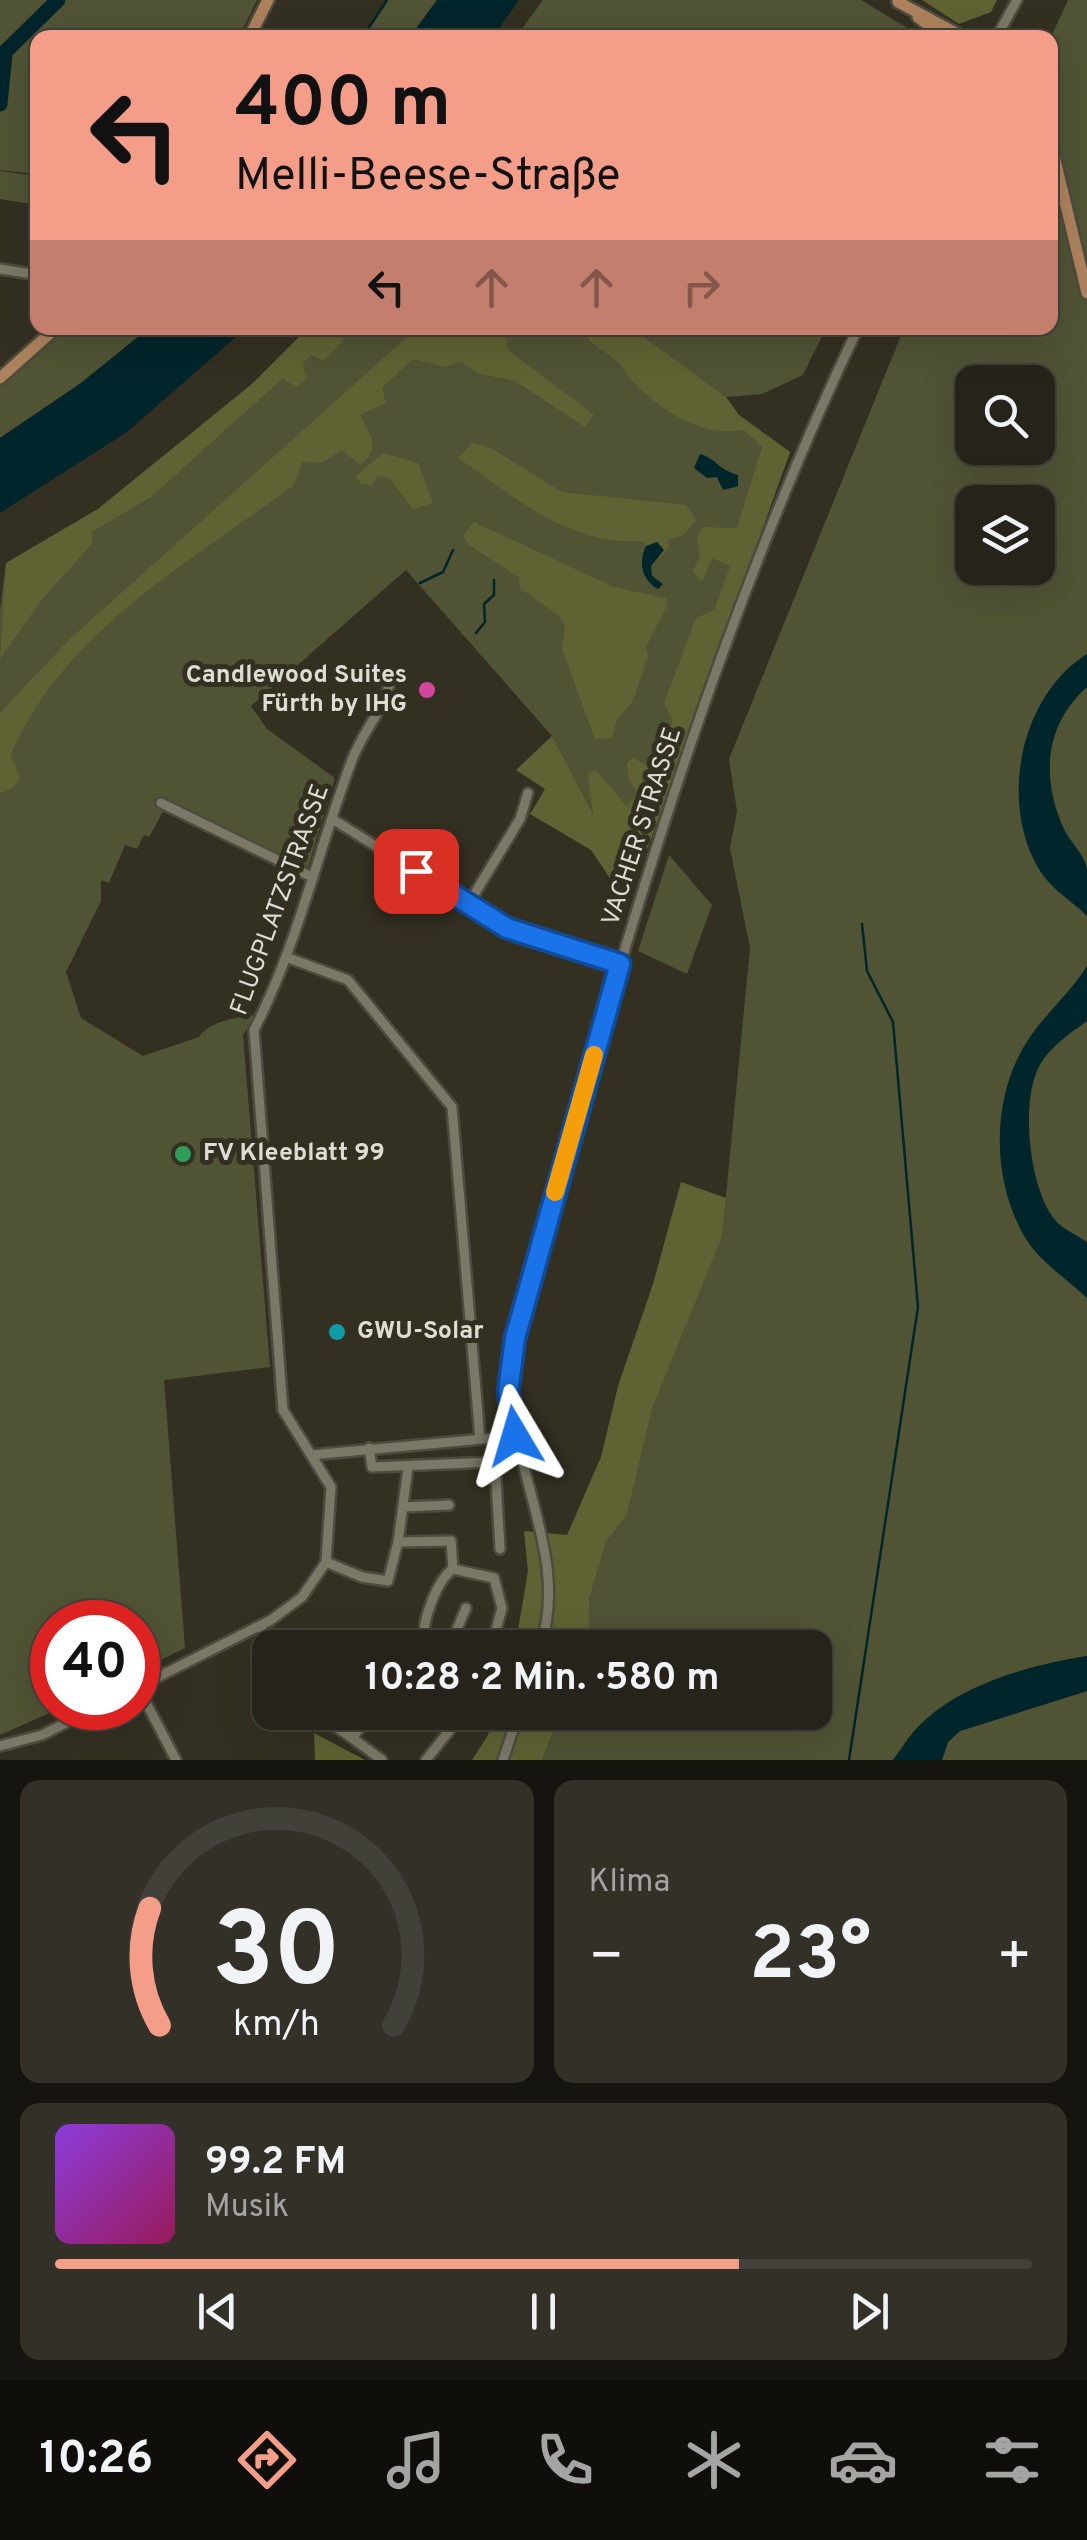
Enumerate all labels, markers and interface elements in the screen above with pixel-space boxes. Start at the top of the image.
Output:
text: 400 m [235,62,451,151]
icon: left [70,70,200,200]
text: Melli-Beese-Straße [235,149,620,206]
icon: left [359,260,414,315]
icon: ahead [464,260,519,315]
icon: ahead [569,260,624,315]
icon: right [674,260,729,315]
map controls [955,365,1055,585]
button: search [955,365,1055,465]
button: layers [955,485,1055,585]
place label: Candlewood Suites Fürth by IHG [186,660,407,721]
marker: Candlewood Suites Fürth by IHG [416,679,438,701]
street label: VACHER STRASSE [596,724,690,930]
street label: FLUGPLATZSTRASSE [224,780,338,1020]
pin [374,829,459,914]
icon: arrive [389,844,444,899]
place label: FV Kleeblatt 99 [203,1138,385,1170]
marker: FV Kleeblatt 99 [172,1143,194,1165]
place label: GWU-Solar [357,1316,484,1348]
marker: GWU-Solar [326,1321,348,1343]
position arrow [463,1384,567,1488]
speed limit sign: 40 [30,1600,160,1730]
text: 10:28 · 2 Min. · 580 m [364,1655,720,1704]
text: Klima [589,1863,670,1903]
text: 30 [212,1891,341,2023]
text: 23° [749,1911,871,2006]
text: − [589,1924,624,1994]
text: + [997,1924,1032,1994]
text: km/h [233,2003,320,2049]
text: 99.2 FM [205,2139,346,2188]
text: Musik [205,2188,289,2228]
icon: previous [190,2284,245,2339]
icon: pause [516,2284,571,2339]
icon: next [842,2284,897,2339]
icon: directions [232,2425,302,2495]
icon: music [381,2425,451,2495]
icon: phone [530,2425,600,2495]
icon: climate [679,2425,749,2495]
icon: car [828,2425,898,2495]
icon: filters [977,2425,1047,2495]
text: 10:26 [40,2432,153,2489]

